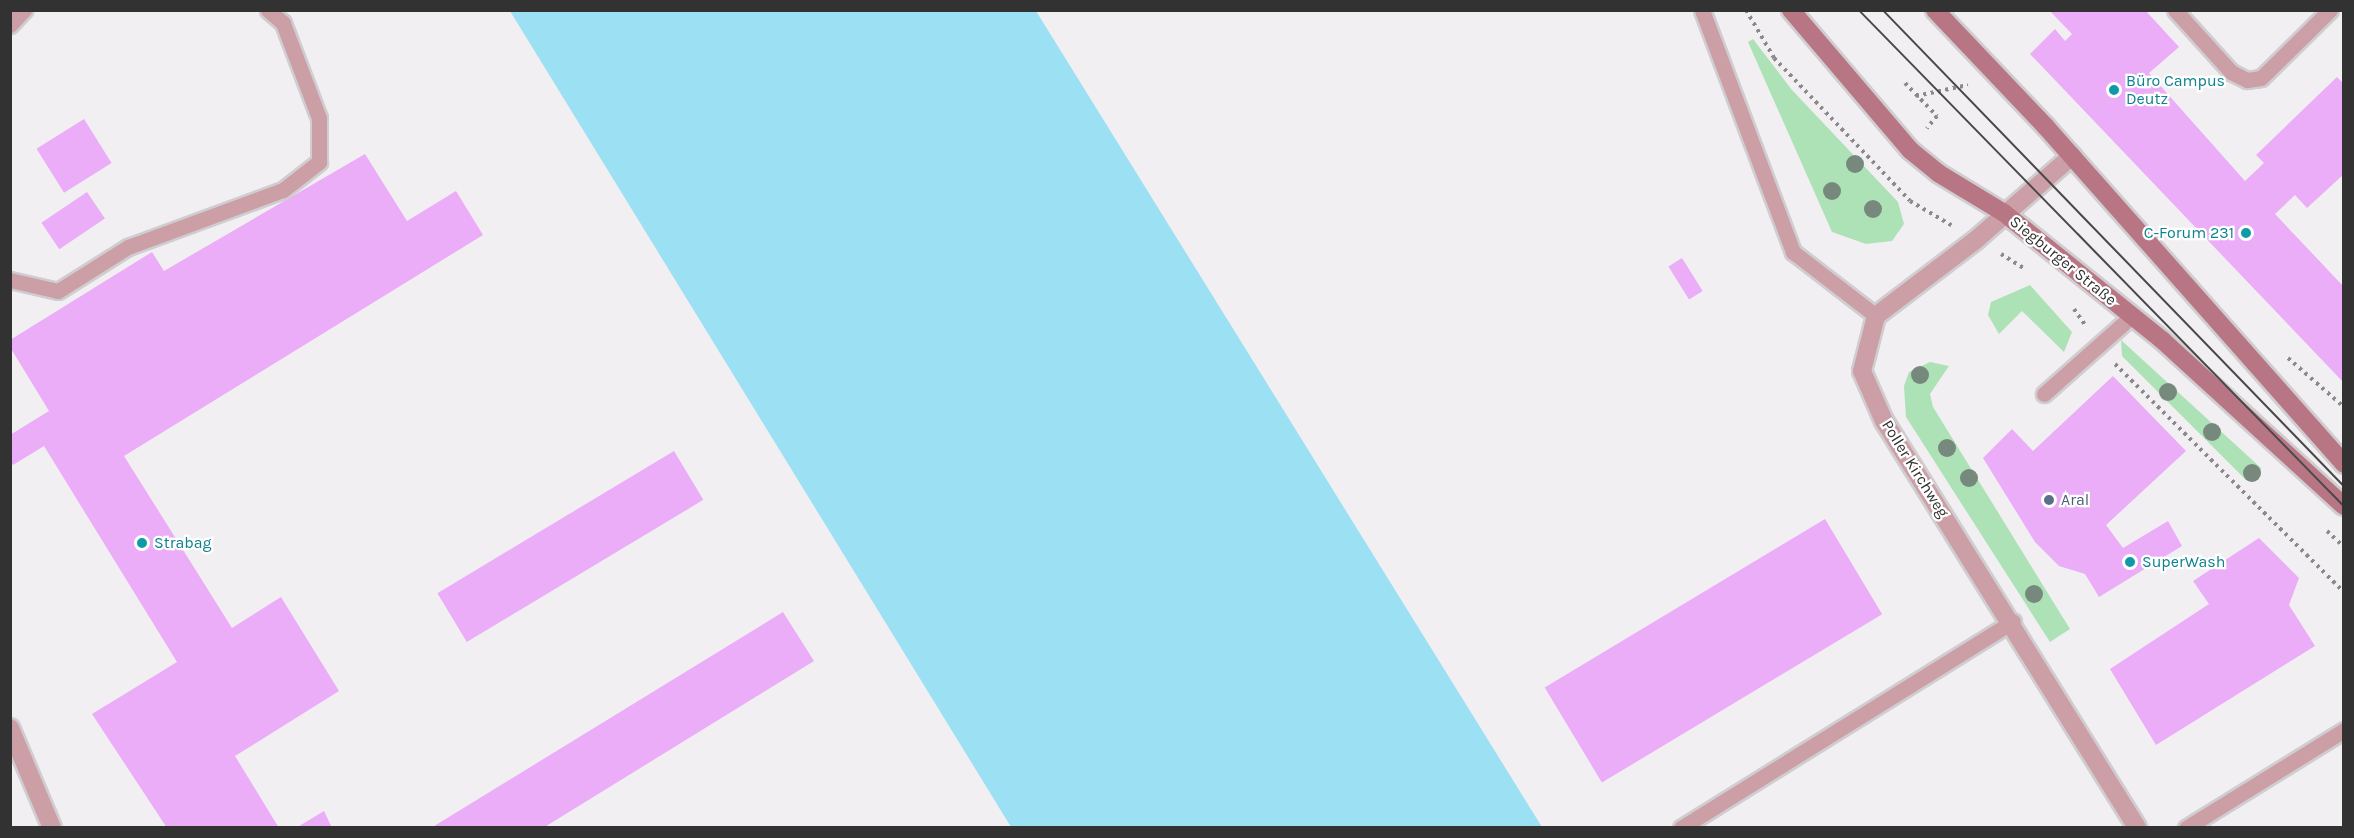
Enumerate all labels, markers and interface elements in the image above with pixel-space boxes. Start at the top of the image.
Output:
place label: Büro Campus Deutz [2126,71,2225,109]
marker: Büro Campus Deutz [2107,83,2121,97]
street label: Siegburger Straße [2006,212,2120,310]
place label: C-Forum 231 [2144,223,2234,243]
marker: C-Forum 231 [2239,226,2253,240]
street label: Poller Kirchweg [1877,417,1953,521]
place label: Aral [2061,490,2089,510]
marker: Aral [2042,493,2056,507]
place label: Strabag [154,533,212,553]
marker: Strabag [135,536,149,550]
place label: SuperWash [2142,552,2225,572]
marker: SuperWash [2123,555,2137,569]

